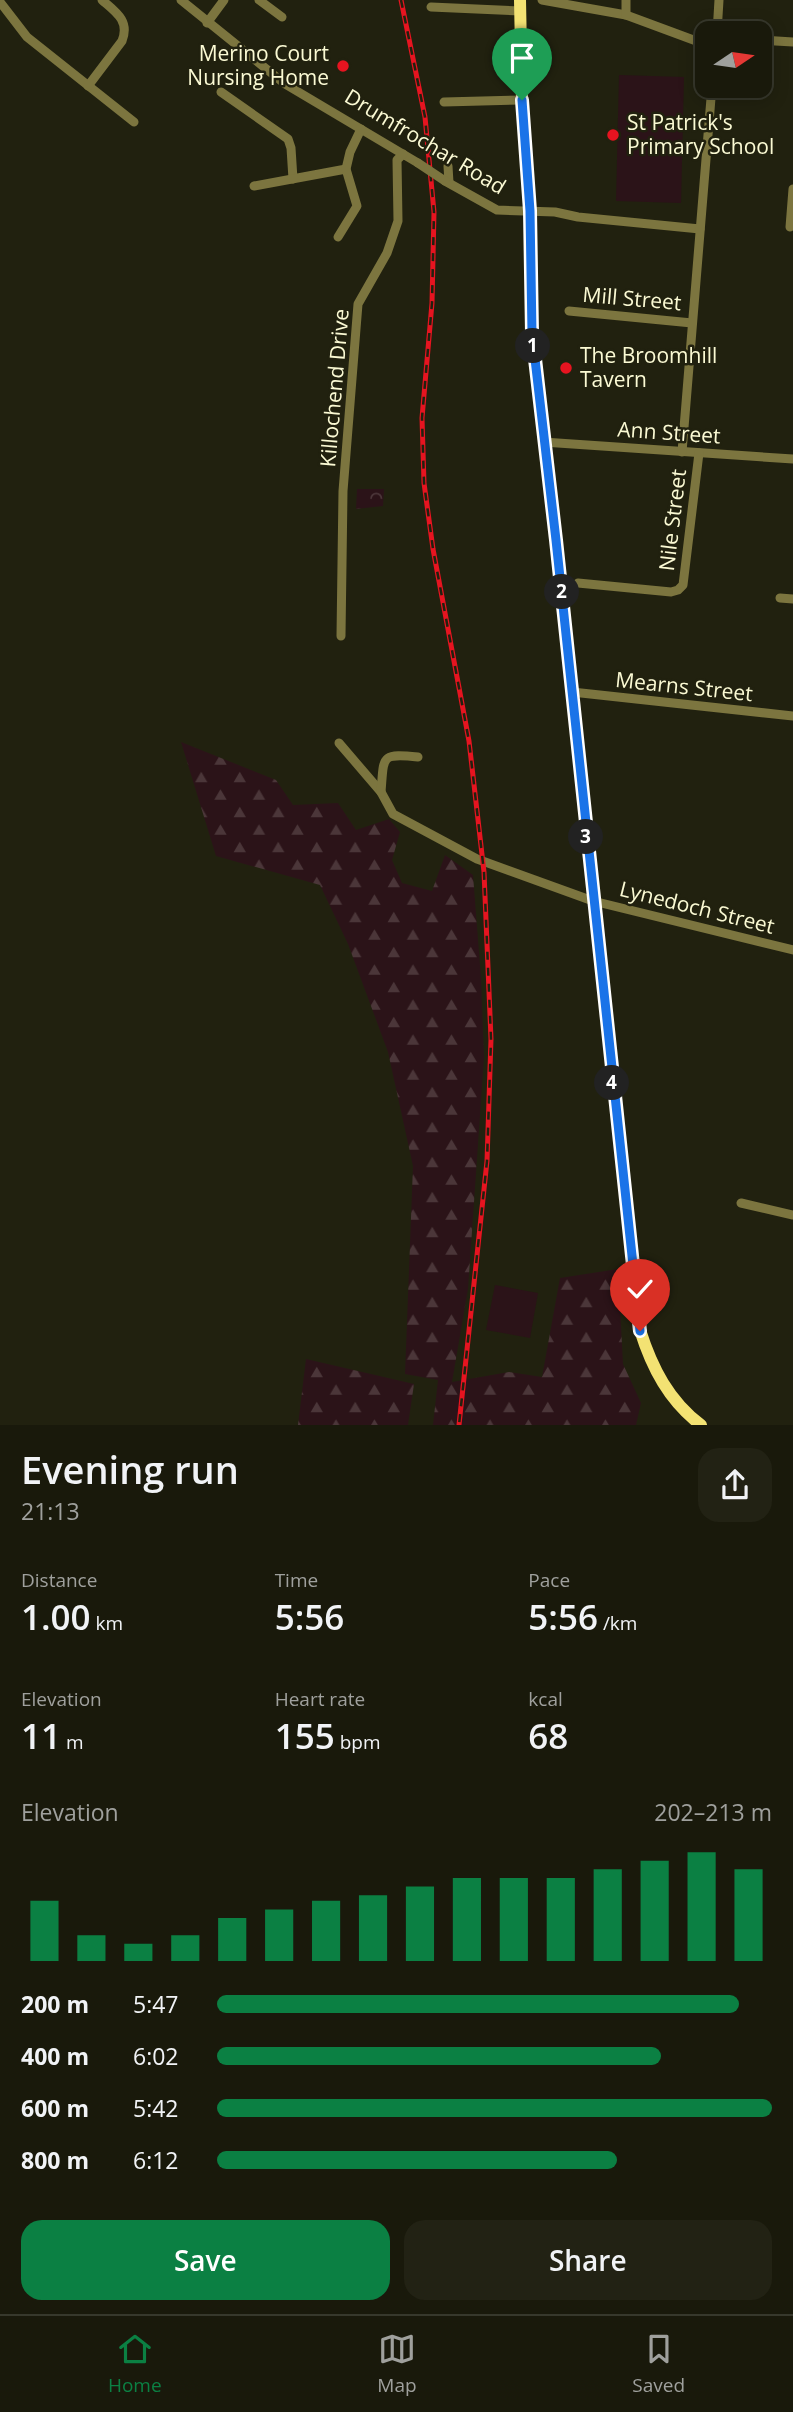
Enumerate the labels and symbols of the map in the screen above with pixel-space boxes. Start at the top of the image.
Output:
north arrow [695,21,772,98]
pin [492,28,552,100]
place label: Merino Court Nursing Home [187,39,329,91]
marker: Merino Court Nursing Home [335,58,351,74]
street label: Drumfrochar Road [340,82,511,200]
place label: St Patrick's Primary School [627,108,774,160]
marker: St Patrick's Primary School [605,127,621,143]
street label: Mill Street [582,280,683,316]
street label: Killochend Drive [313,308,355,468]
pin: 1 [516,328,550,364]
place label: The Broomhill Tavern [580,341,717,393]
marker: The Broomhill Tavern [558,360,574,376]
street label: Ann Street [617,414,721,450]
street label: Nile Street [652,467,692,572]
pin: 2 [544,574,580,610]
street label: Mearns Street [614,665,754,707]
pin: 3 [568,820,604,854]
street label: Lynedoch Street [617,874,778,940]
pin: 4 [594,1066,630,1100]
pin [610,1259,670,1331]

